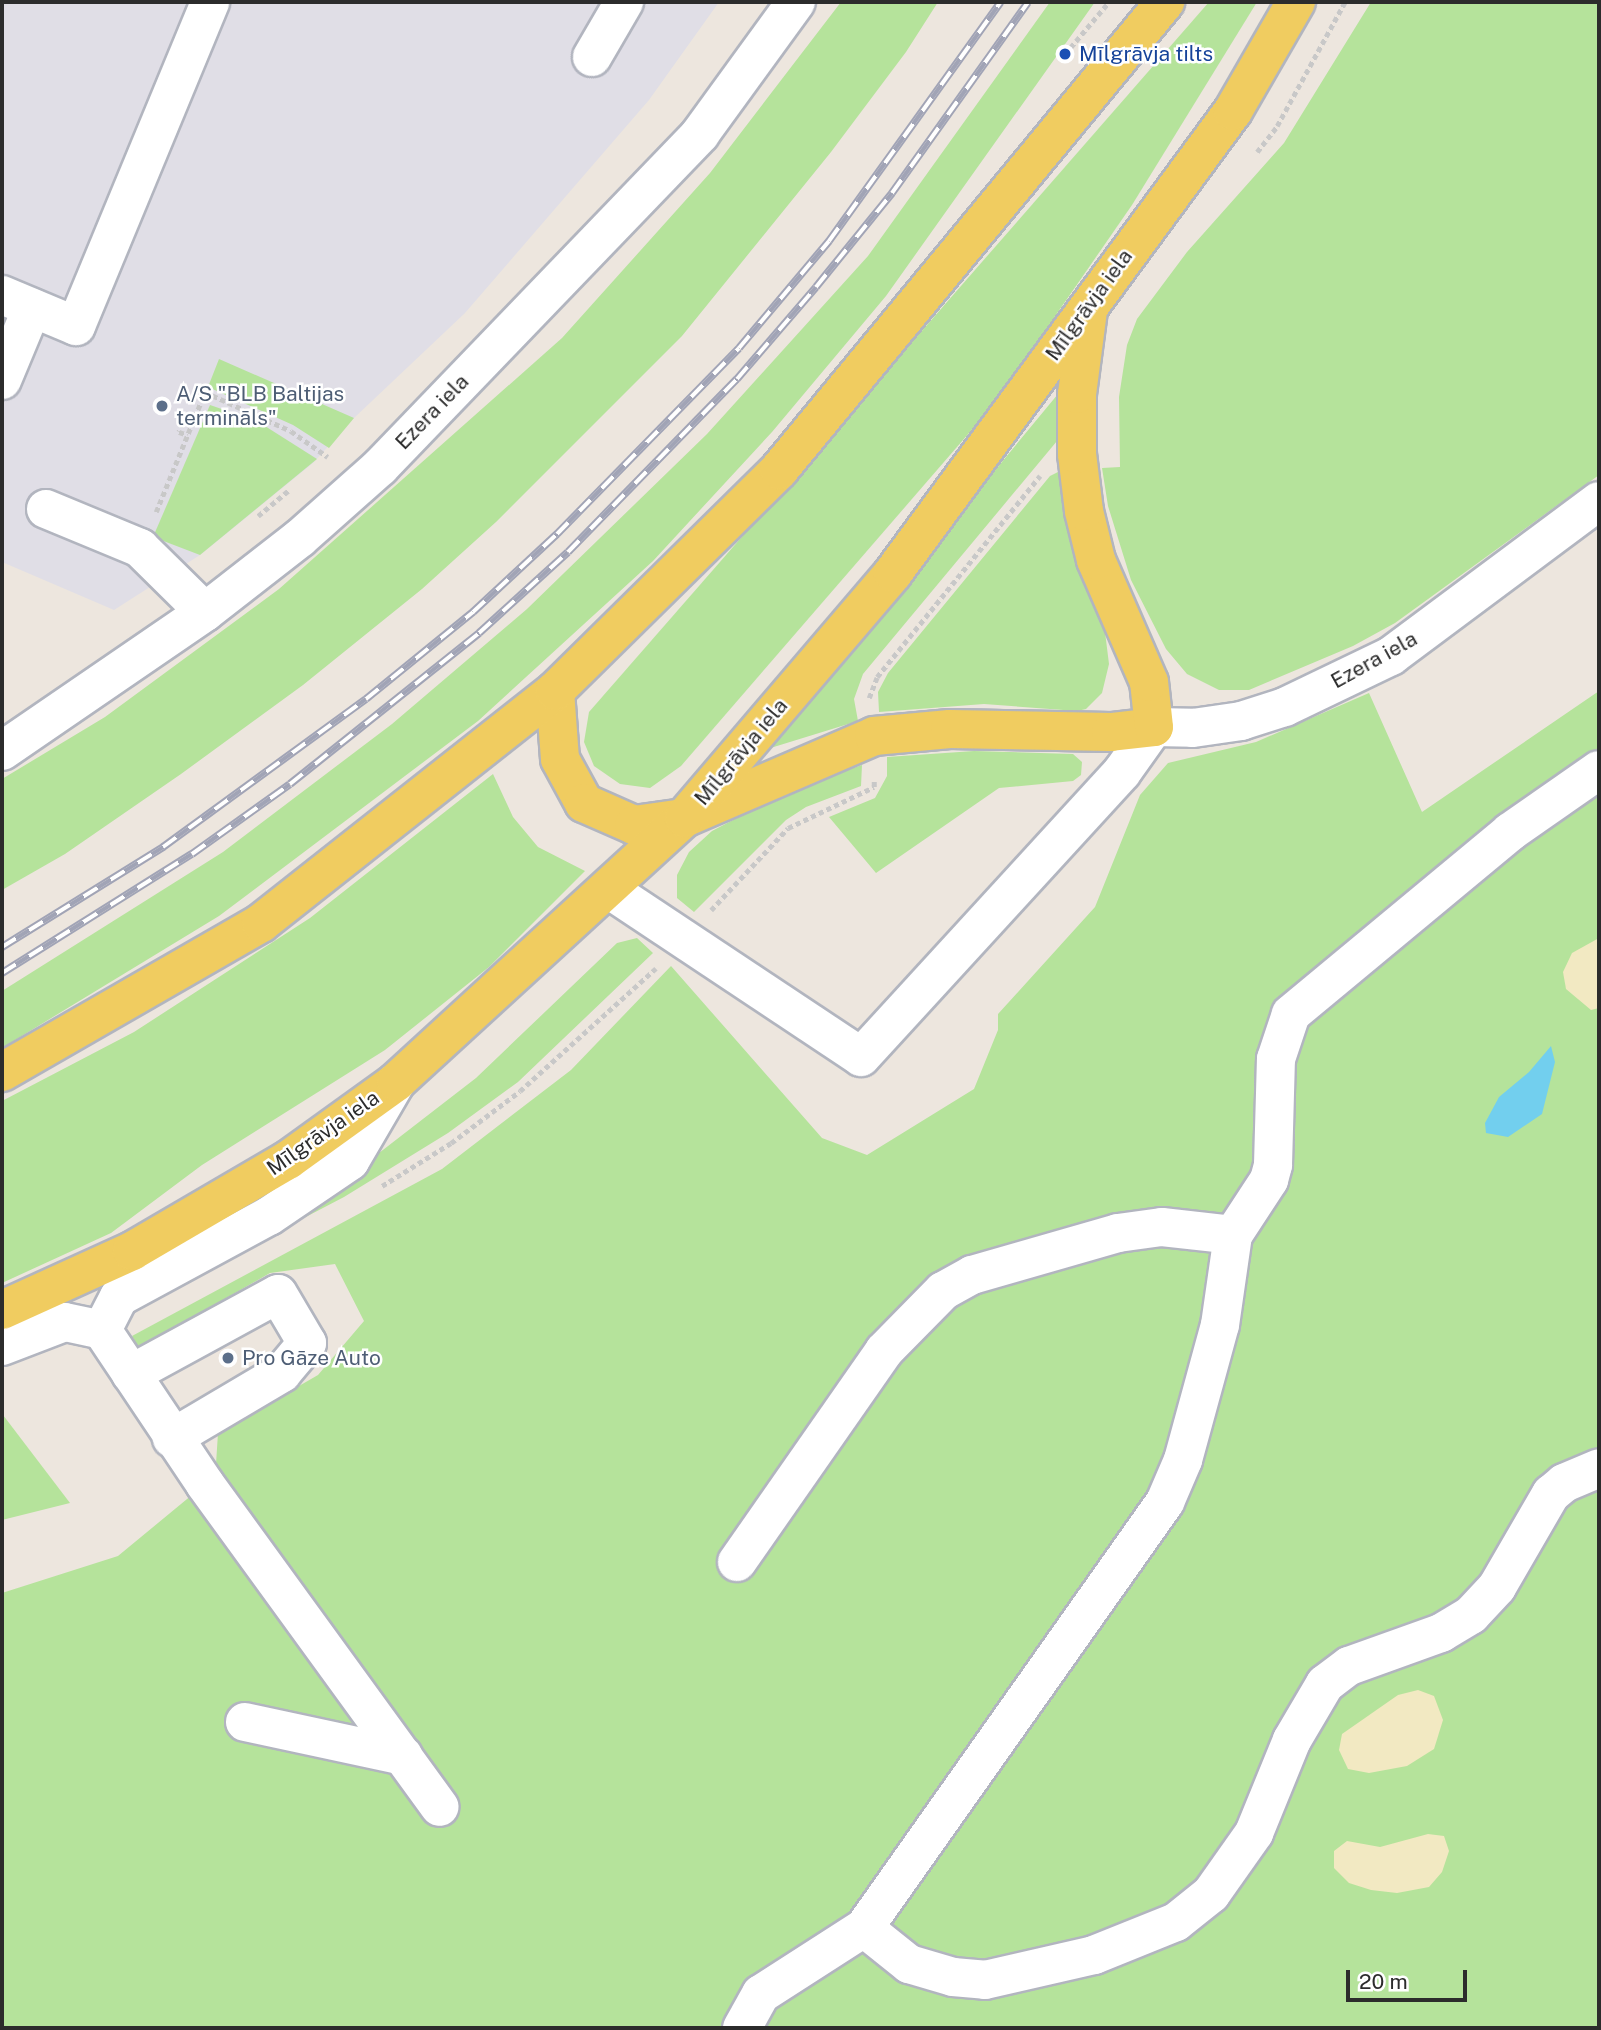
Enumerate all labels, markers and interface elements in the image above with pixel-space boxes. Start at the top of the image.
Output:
place label: Mīlgrāvja tilts [1079,41,1213,67]
marker: Mīlgrāvja tilts [1057,46,1073,62]
street label: Mīlgrāvja iela [1040,244,1138,366]
street label: Ezera iela [390,369,474,455]
place label: A/S "BLB Baltijas termināls" [176,381,344,431]
marker: A/S "BLB Baltijas termināls" [154,398,170,414]
street label: Ezera iela [1327,626,1421,694]
street label: Mīlgrāvja iela [689,694,793,810]
street label: Mīlgrāvja iela [262,1085,384,1181]
place label: Pro Gāze Auto [242,1345,381,1371]
marker: Pro Gāze Auto [220,1350,236,1366]
scale bar [1349,1956,1470,2000]
text: 20 m [1359,1969,1408,1994]

